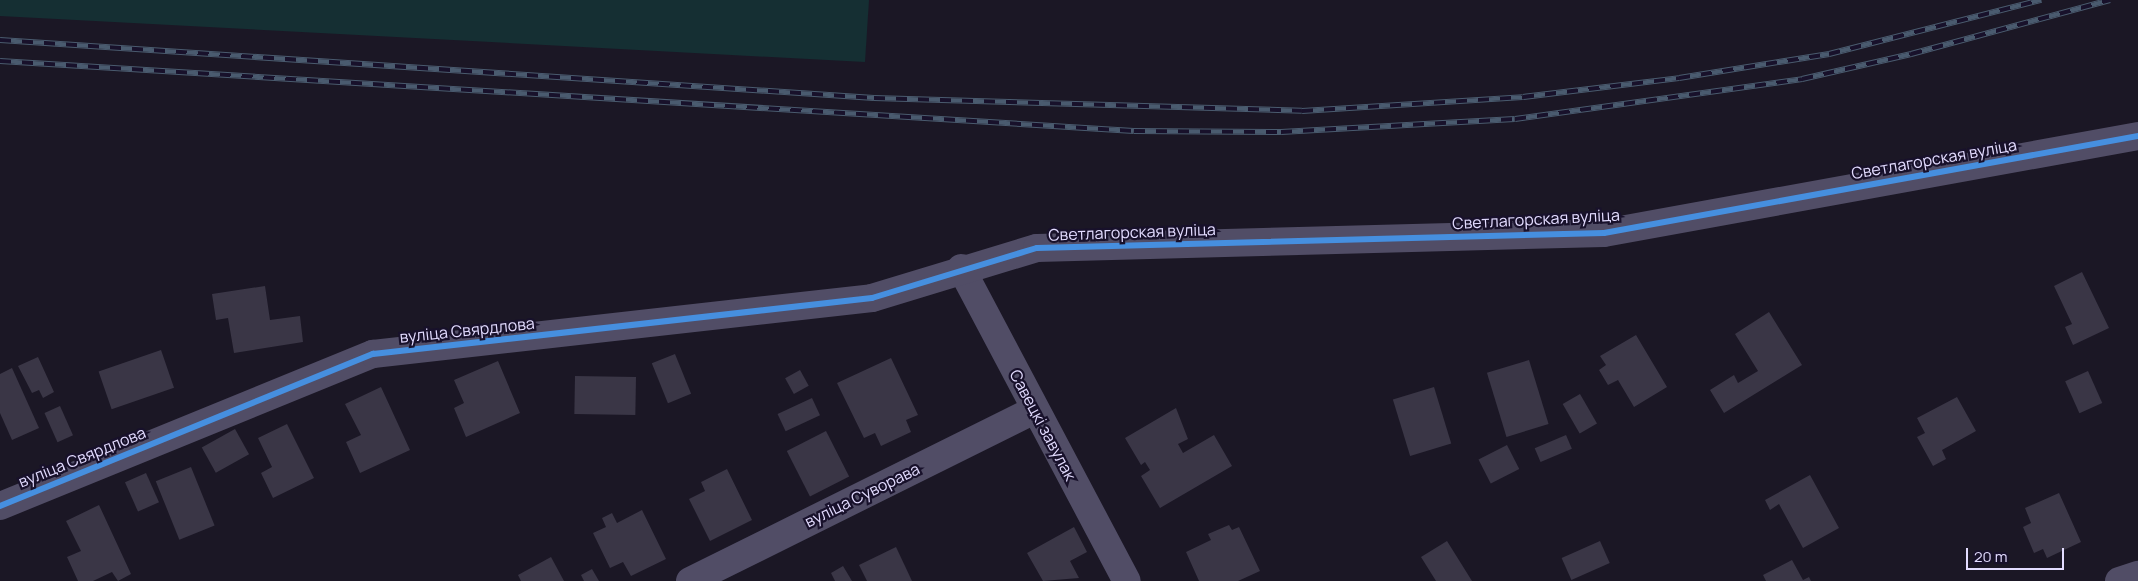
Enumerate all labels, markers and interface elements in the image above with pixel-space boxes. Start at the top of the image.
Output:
street label: Светлагорская вуліца [1850,135,2018,183]
street label: Светлагорская вуліца [1452,205,1620,233]
street label: Светлагорская вуліца [1048,219,1216,245]
street label: вуліца Свярдлова [399,313,535,347]
street label: Савецкі завулак [1006,366,1080,484]
street label: вуліца Свярдлова [16,423,148,491]
street label: вуліца Суворава [801,459,923,531]
scale bar [1968,538,2066,570]
text: 20 m [1974,546,2007,567]

